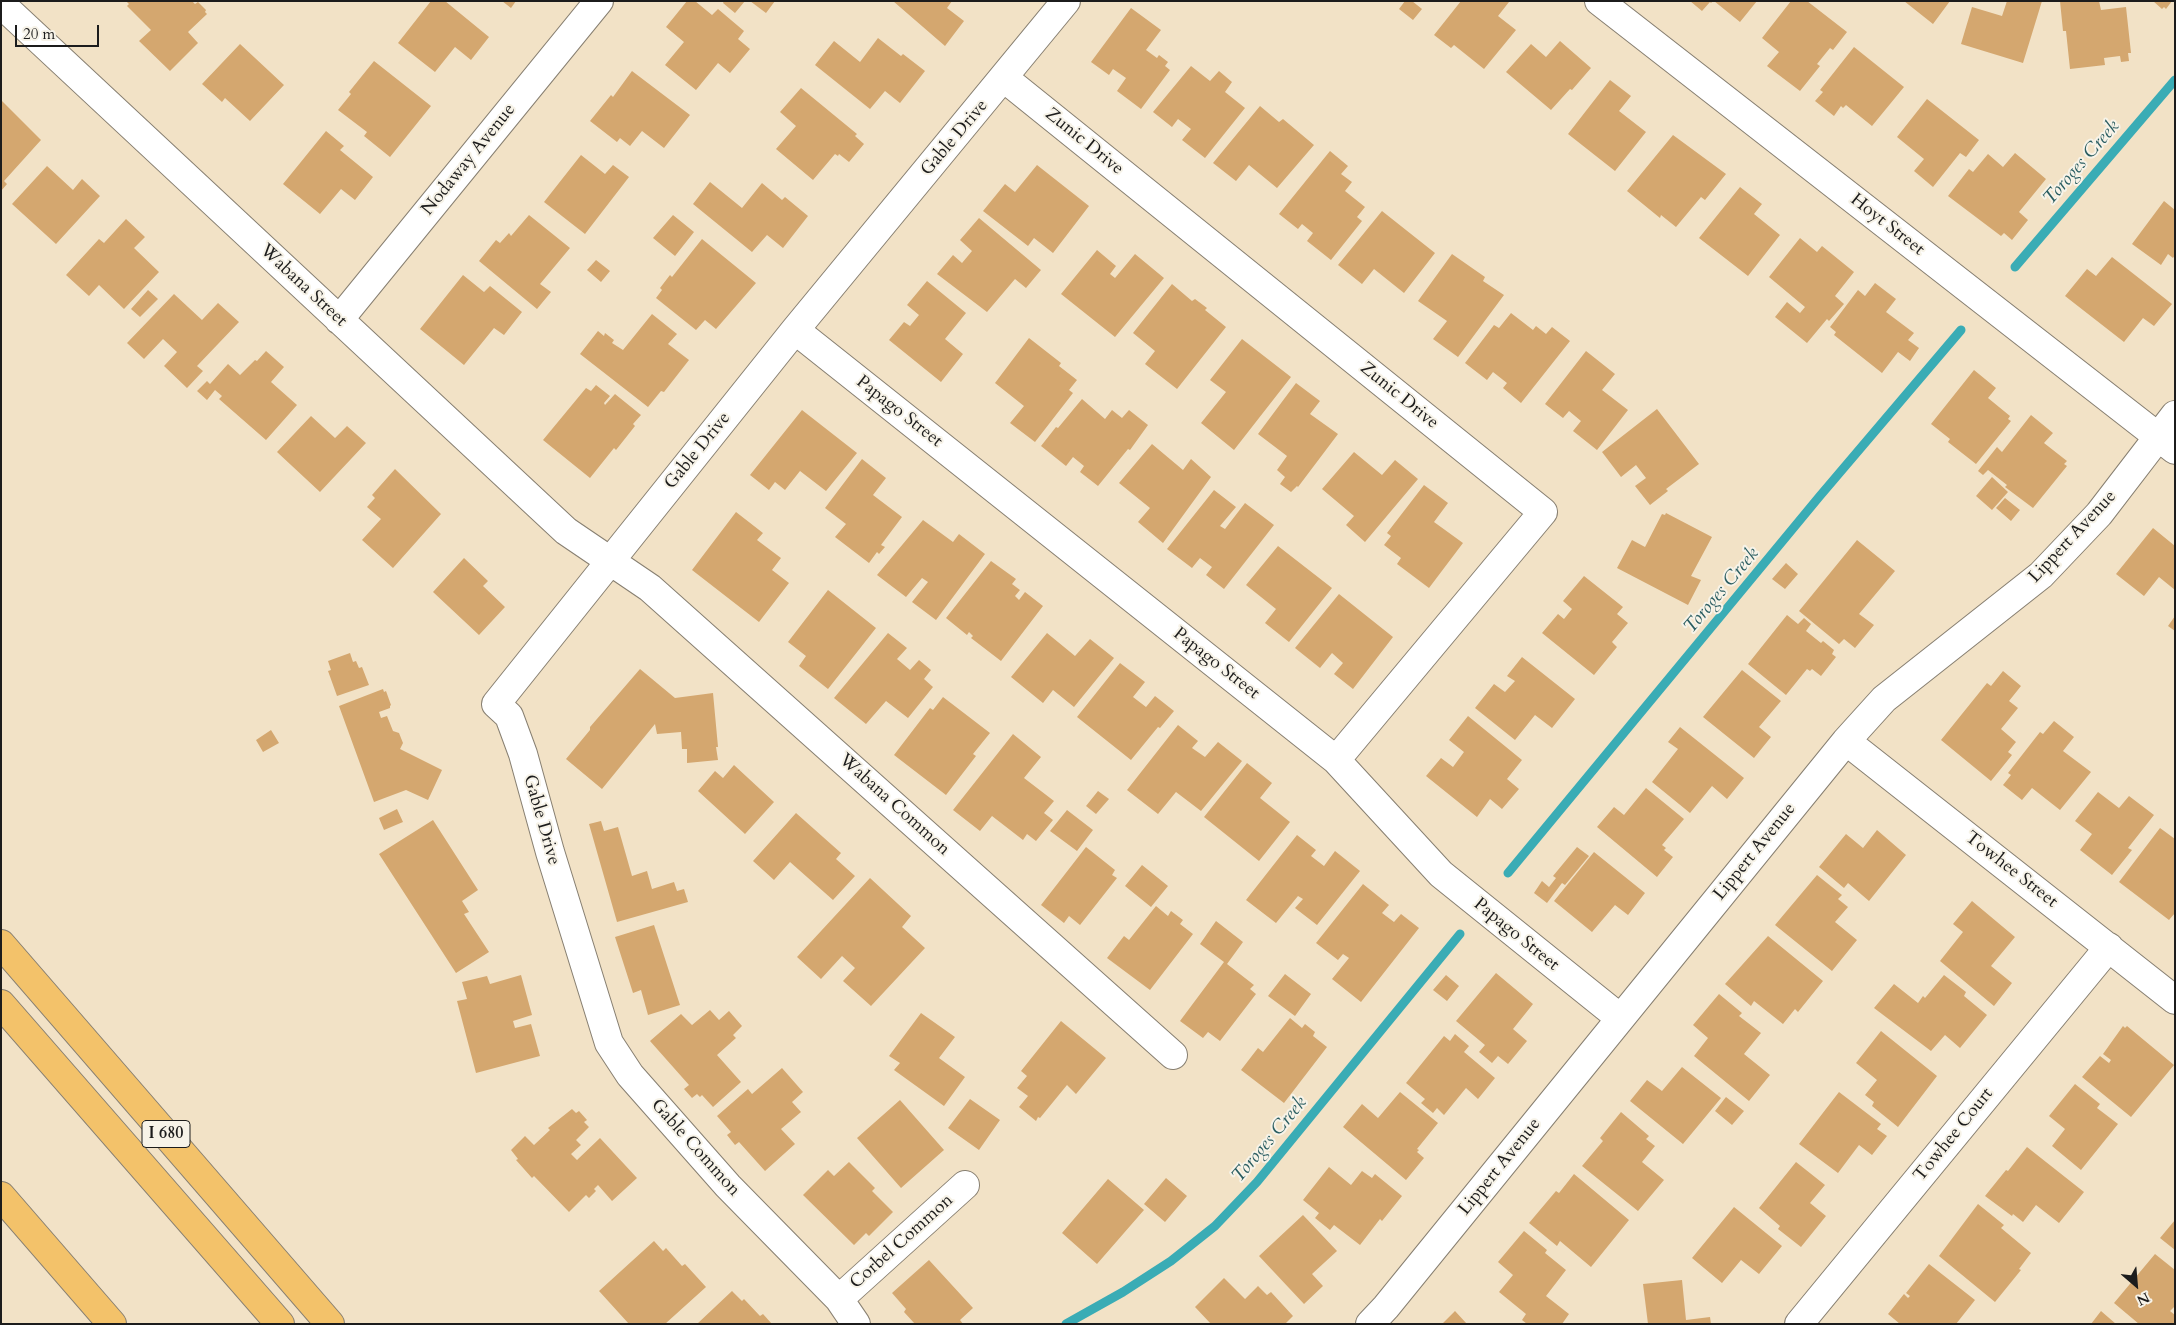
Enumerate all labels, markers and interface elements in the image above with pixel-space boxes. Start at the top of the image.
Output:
scale bar [18,15,101,47]
text: 20 m [23,24,55,44]
street label: Gable Drive [917,96,993,180]
street label: Nodaway Avenue [417,100,521,220]
street label: Zunic Drive [1040,104,1128,180]
water label: Toroges Creek [2039,116,2125,210]
street label: Hoyt Street [1846,189,1928,261]
street label: Wabana Street [255,240,351,332]
street label: Zunic Drive [1355,358,1443,434]
street label: Papago Street [851,372,947,452]
street label: Gable Drive [660,408,736,494]
street label: Lippert Avenue [2025,486,2121,588]
water label: Toroges Creek [1680,543,1764,639]
street label: Papago Street [1168,624,1264,704]
street label: Wabana Common [834,750,954,860]
street label: Gable Drive [518,772,564,868]
street label: Lippert Avenue [1709,799,1801,905]
street label: Towhee Street [1960,827,2062,913]
street label: Papago Street [1469,894,1563,976]
street label: Towhee Court [1910,1084,1998,1186]
water label: Toroges Creek [1228,1092,1312,1188]
street label: Gable Common [646,1095,744,1201]
street label: Lippert Avenue [1454,1114,1546,1220]
road number: I 680 [142,1120,190,1148]
street label: Corbel Common [846,1190,958,1294]
north arrow [2111,1260,2161,1310]
text: N [2133,1288,2153,1310]

